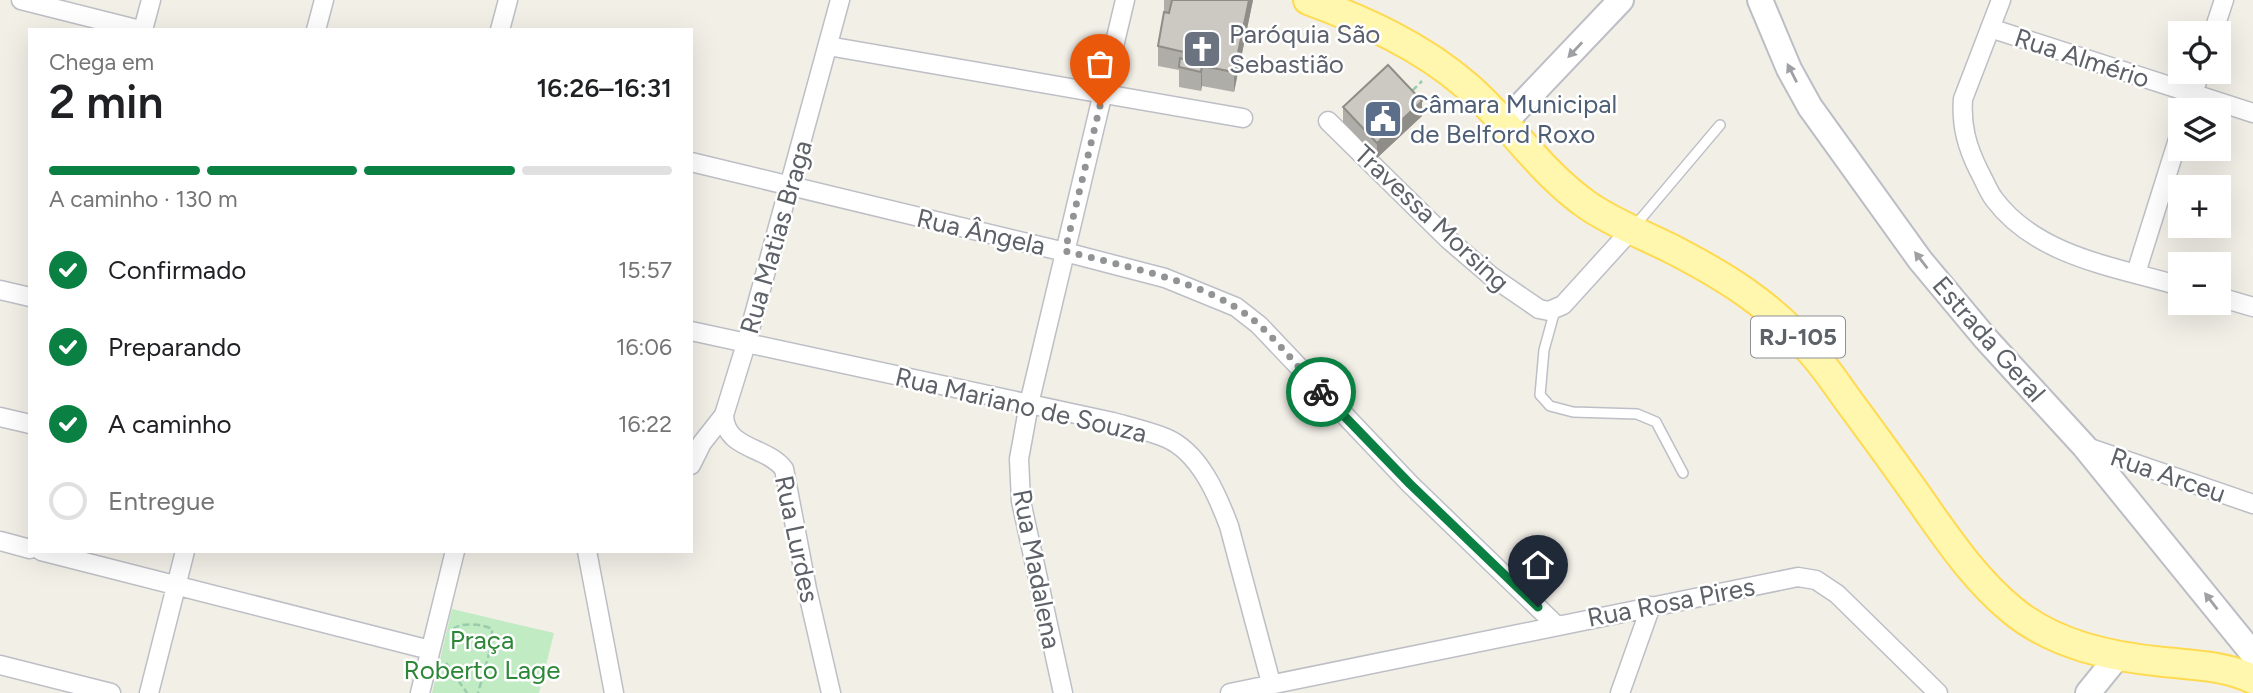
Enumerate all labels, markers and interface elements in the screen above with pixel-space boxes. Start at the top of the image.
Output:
place label: Paróquia São Sebastião [1229,18,1380,80]
street label: Rua Almério [2010,21,2154,95]
map controls [2168,21,2231,315]
button: locate [2168,21,2231,84]
church icon: Paróquia São Sebastião [1181,28,1223,70]
pin [1070,34,1130,106]
one-way arrow [1567,41,1583,58]
icon: bag [1081,45,1119,83]
text: Chega em [49,48,154,76]
one-way arrow [1786,62,1798,82]
text: 16:26–16:31 [536,72,672,104]
text: 2 min [49,74,164,130]
place label: Câmara Municipal de Belford Roxo [1410,88,1617,150]
public building icon: Câmara Municipal de Belford Roxo [1362,98,1404,140]
button: layers [2168,98,2231,161]
street label: Rua Matias Braga [733,137,819,337]
street label: Travessa Morsing [1348,138,1516,298]
button: + [2168,175,2231,238]
text: A caminho · 130 m [49,185,238,213]
street label: Rua Ângela [914,202,1048,262]
icon: check [49,251,87,289]
one-way arrow [1913,251,1928,269]
button: − [2168,252,2231,315]
text: Confirmado [108,254,246,286]
text: 15:57 [618,256,672,284]
street label: Estrada Geral [1926,270,2052,408]
road number: RJ-105 [1751,316,1845,358]
icon: check [49,328,87,366]
text: Preparando [108,331,241,363]
text: 16:06 [616,333,672,361]
courier [1286,357,1356,427]
street label: Rua Mariano de Souza [892,360,1150,450]
icon: bike [1302,373,1340,411]
icon: check [49,405,87,443]
text: A caminho [108,408,232,440]
text: 16:22 [618,410,672,438]
street label: Rua Arceu [2106,440,2230,510]
street label: Rua Lurdes [768,473,826,605]
text: Entregue [108,485,215,517]
street label: Rua Madalena [1006,486,1068,652]
pin [1508,535,1568,607]
icon: home [1519,546,1557,584]
street label: Rua Rosa Pires [1585,570,1757,634]
one-way arrow [2204,592,2218,610]
park label: Praça Roberto Lage [403,624,561,686]

